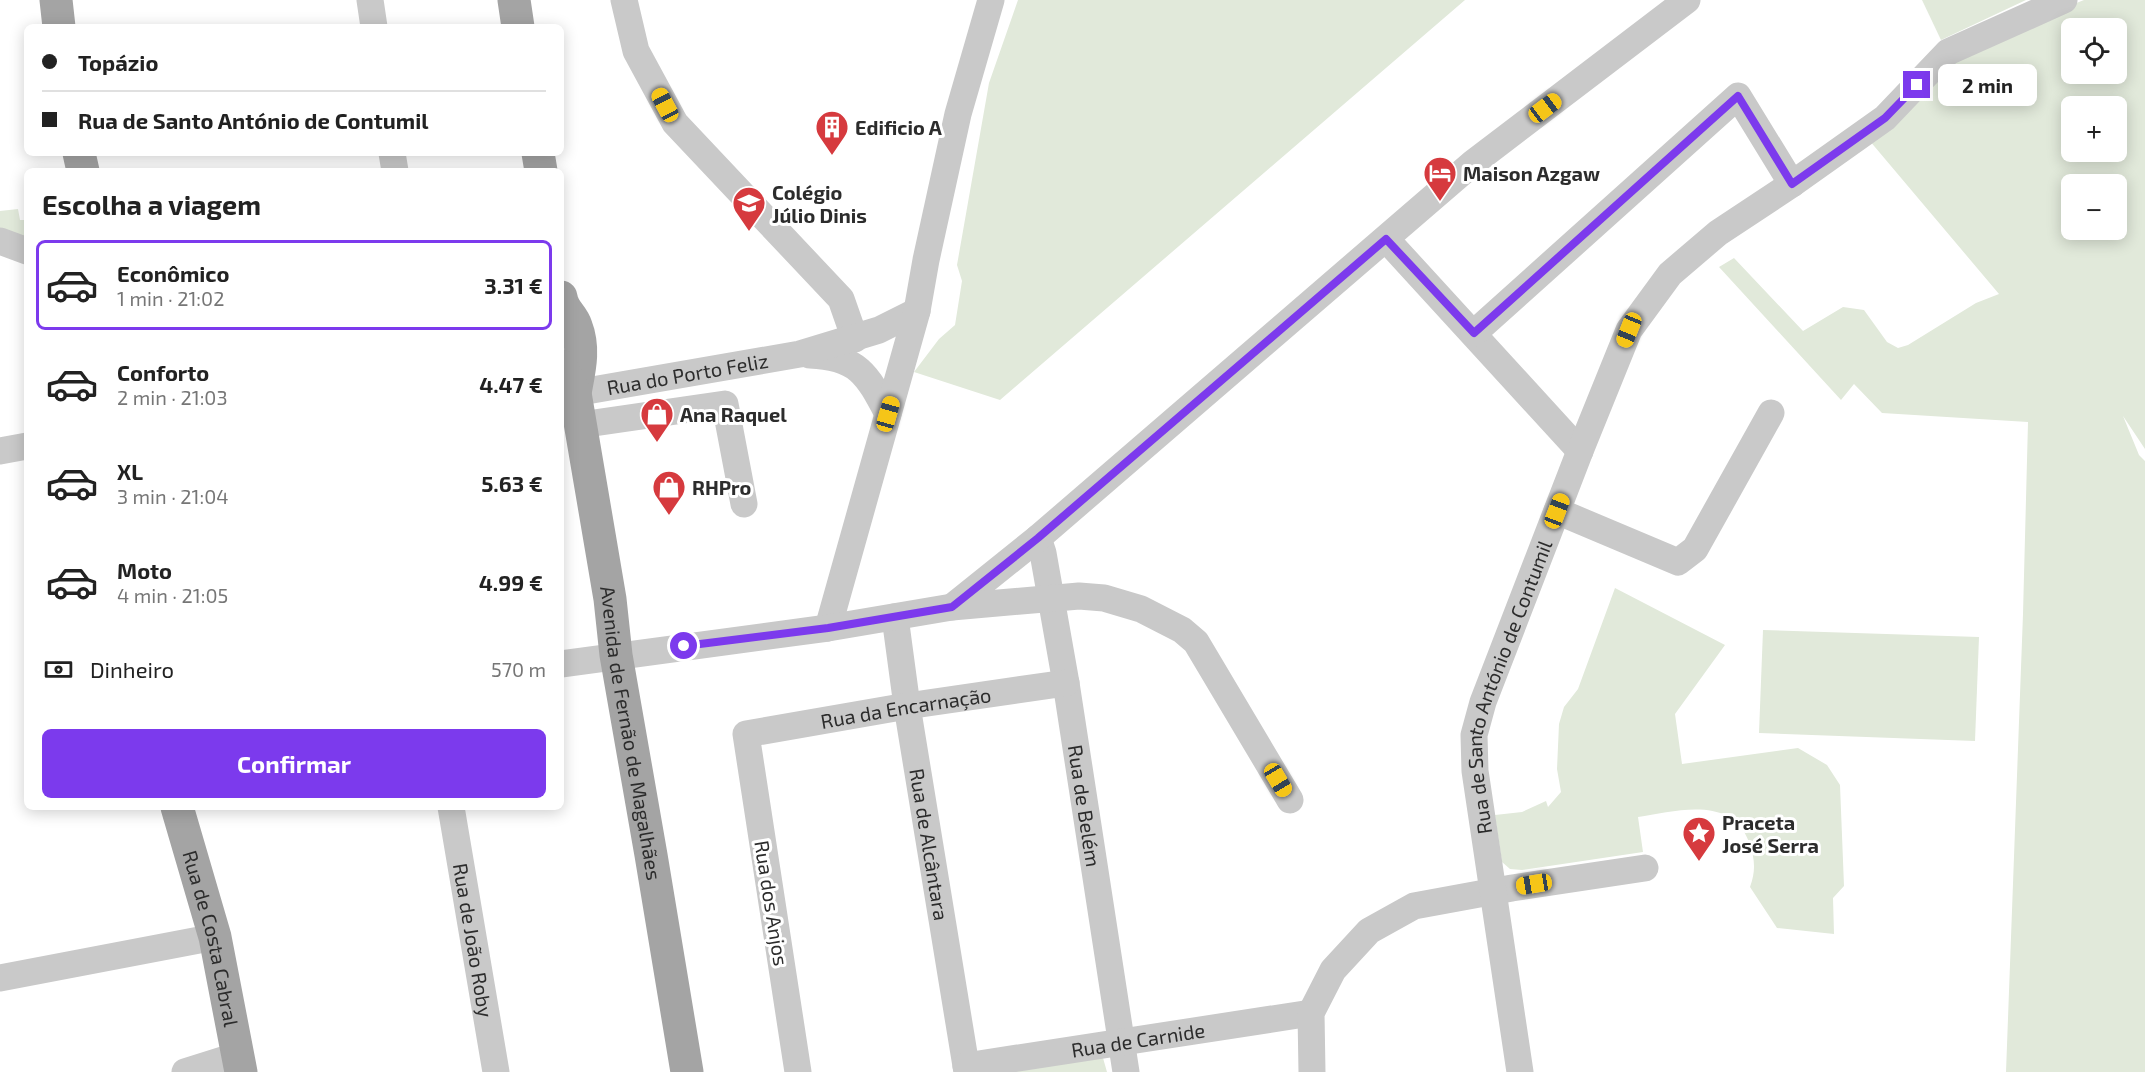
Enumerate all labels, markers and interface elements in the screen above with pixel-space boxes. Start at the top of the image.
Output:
map controls [2061,18,2127,240]
button: locate [2061,18,2127,84]
text: Topázio [78,49,158,75]
callout: 2 min [1938,64,2037,106]
route end [1903,71,1930,98]
text: 2 min [1962,73,2013,97]
car [649,85,681,125]
car [1525,90,1565,126]
button: + [2061,96,2127,162]
text: Rua de Santo António de Contumil [78,107,429,133]
building icon: Edificio A [814,109,850,156]
place label: Edificio A [855,115,943,139]
hotel icon: Maison Azgaw [1422,155,1458,202]
place label: Maison Azgaw [1463,161,1600,185]
button: − [2061,174,2127,240]
place label: Colégio Júlio Dinis [772,180,867,227]
school or university icon: Colégio Júlio Dinis [731,185,767,232]
text: Escolha a viagem [42,188,261,220]
icon: car [45,258,99,312]
text: Econômico [117,260,229,286]
text: 3.31 € [484,272,543,298]
text: 1 min · 21:02 [117,286,224,310]
car [1614,310,1644,350]
street label: Rua do Porto Feliz [605,348,770,399]
icon: car [45,357,99,411]
text: Conforto [117,359,209,385]
text: 4.47 € [479,371,543,397]
text: 2 min · 21:03 [117,385,228,409]
car [874,394,902,434]
shop icon: Ana Raquel [639,396,675,443]
place label: Ana Raquel [680,402,787,426]
icon: car [45,456,99,510]
text: XL [117,458,143,484]
shop icon: RHPro [651,469,687,516]
text: 5.63 € [481,470,543,496]
place label: RHPro [692,475,751,499]
text: 3 min · 21:04 [117,484,229,508]
car [1542,491,1572,531]
street label: Rua de Santo António de Contumil [1462,536,1557,836]
icon: car [45,555,99,609]
text: Moto [117,557,172,583]
text: 4.99 € [479,569,543,595]
text: 4 min · 21:05 [117,583,228,607]
street label: Avenida de Fernão de Magalhães [596,584,667,882]
route start [670,632,697,659]
icon: cash [42,653,75,686]
text: Dinheiro [90,656,174,682]
text: 570 m [491,657,546,681]
street label: Rua da Encarnação [819,682,993,733]
button: Confirmar [42,729,546,798]
street label: Rua de Belém [1064,743,1106,868]
car [1261,760,1295,800]
street label: Rua de Alcântara [905,766,954,922]
place label: Praceta José Serra [1722,810,1819,857]
place icon: Praceta José Serra [1681,815,1717,862]
street label: Rua dos Anjos [750,839,794,967]
street label: Rua de Costa Cabral [178,847,244,1029]
street label: Rua de João Roby [449,861,499,1019]
car [1515,872,1553,896]
street label: Rua de Carnide [1069,1017,1207,1062]

